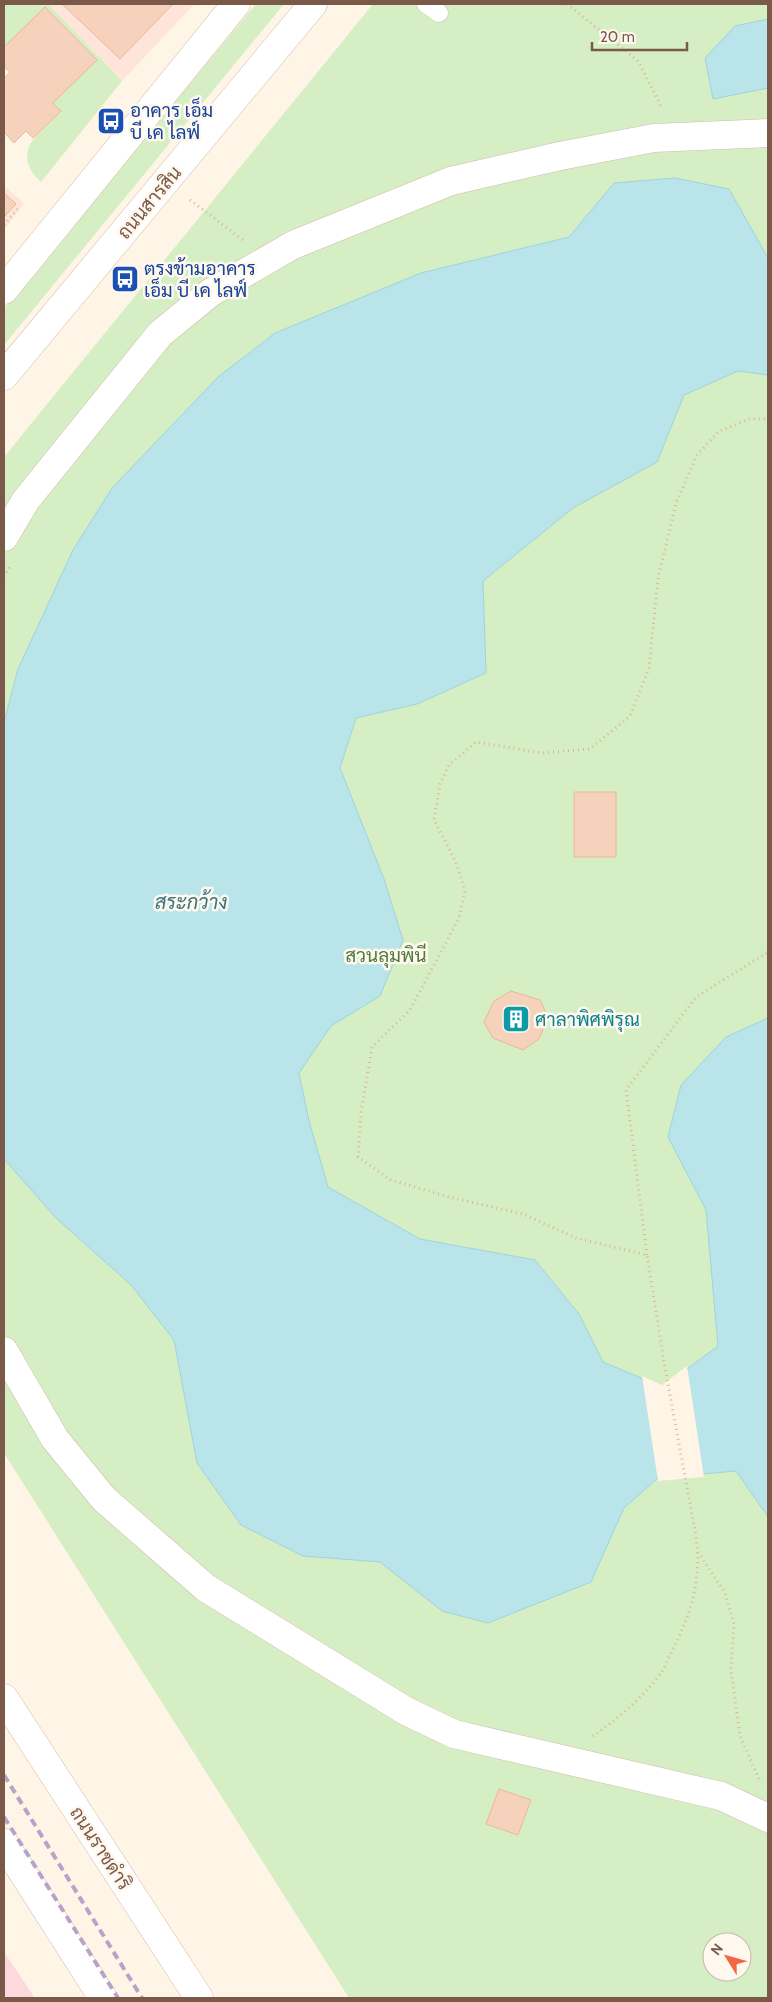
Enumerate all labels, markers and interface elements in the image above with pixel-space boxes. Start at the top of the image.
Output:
scale bar [592,20,687,52]
text: 20 m [600,28,635,46]
place label: อาคาร เอ็ม บี เค ไลฟ์ [130,97,213,144]
bus stop icon: อาคาร เอ็ม บี เค ไลฟ์ [96,106,126,136]
street label: ถนนสารสิน [112,161,186,243]
place label: ตรงข้ามอาคาร เอ็ม บี เค ไลฟ์ [144,257,256,302]
bus stop icon: ตรงข้ามอาคาร เอ็ม บี เค ไลฟ์ [110,264,140,294]
water label: สระกว้าง [155,889,227,914]
park label: สวนลุมพินี [345,943,427,968]
building icon: ศาลาพิศพิรุณ [501,1004,531,1034]
place label: ศาลาพิศพิรุณ [535,1008,640,1032]
street label: ถนนราชดำริ [65,1802,136,1894]
north arrow [702,1932,752,1982]
text: N [706,1940,727,1959]

